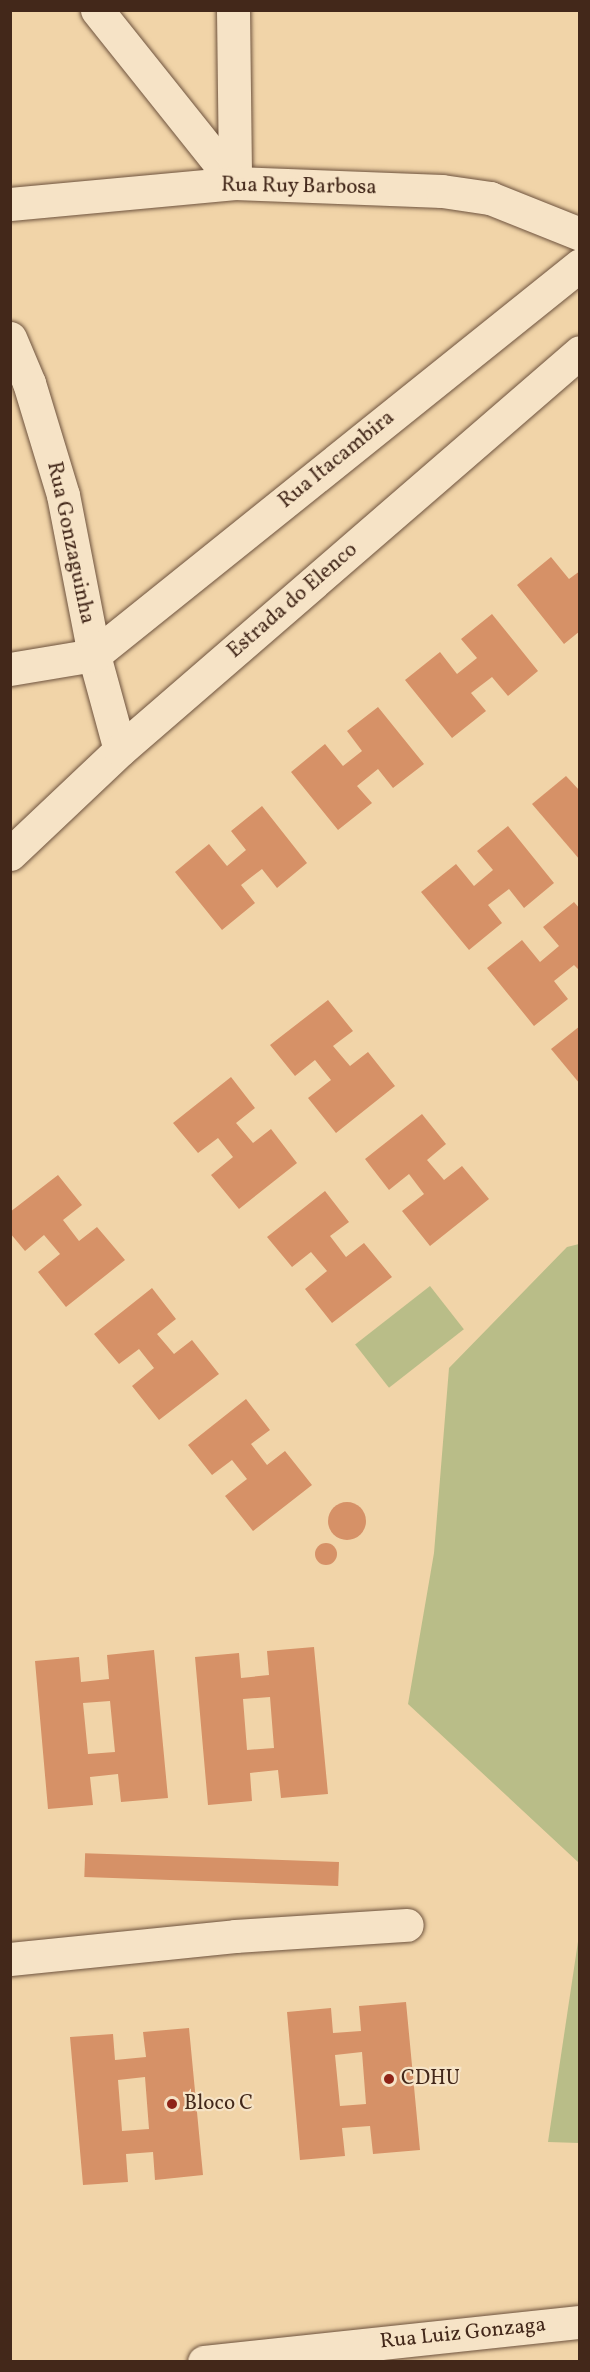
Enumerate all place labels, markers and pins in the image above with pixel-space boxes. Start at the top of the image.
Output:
place label: CDHU [401,2066,460,2092]
marker: CDHU [382,2072,396,2086]
place label: Bloco C [184,2091,253,2117]
marker: Bloco C [165,2097,179,2111]

